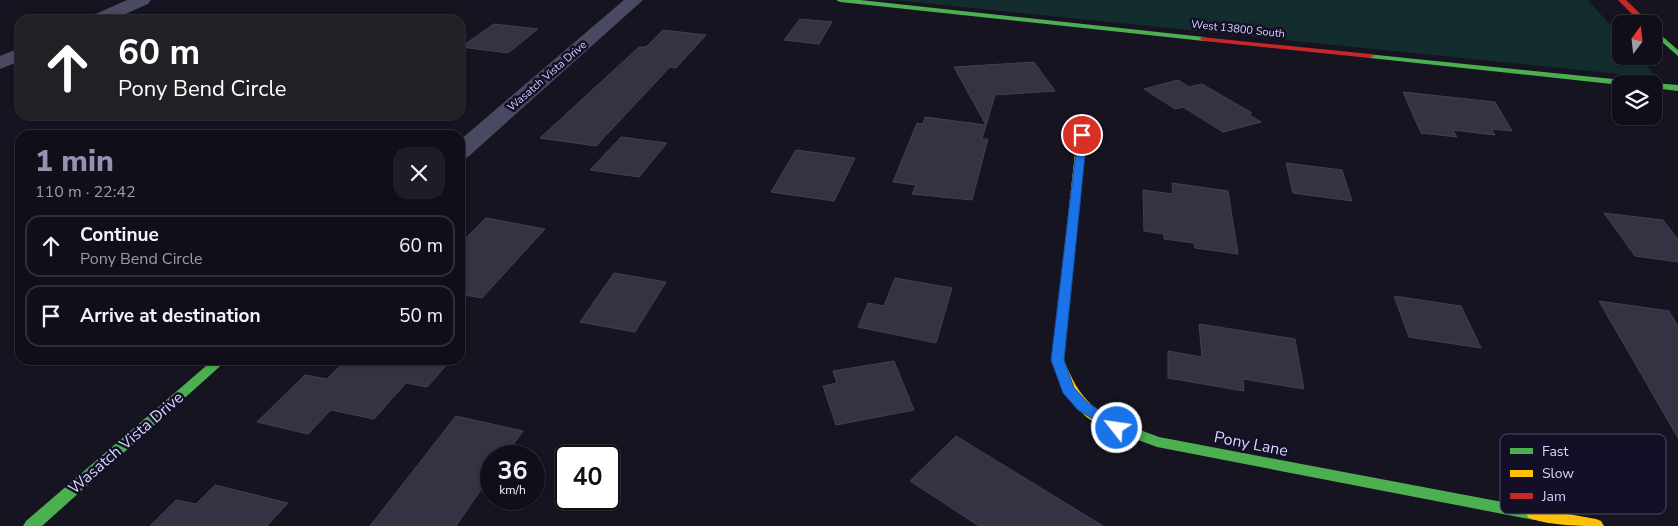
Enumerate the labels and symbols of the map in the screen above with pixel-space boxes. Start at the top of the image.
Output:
north arrow [1612,15,1662,65]
street label: West 13800 South [1190,17,1286,41]
street label: Wasatch Vista Drive [504,37,590,115]
pin [1061,114,1103,156]
street label: Wasatch Vista Drive [64,387,188,499]
position arrow [1090,401,1142,453]
street label: Pony Lane [1212,426,1290,462]
legend [1500,434,1666,514]
text: Fast [1542,442,1568,461]
speed limit sign: 40 [555,445,620,510]
text: Slow [1542,464,1574,483]
text: Jam [1541,487,1566,506]

